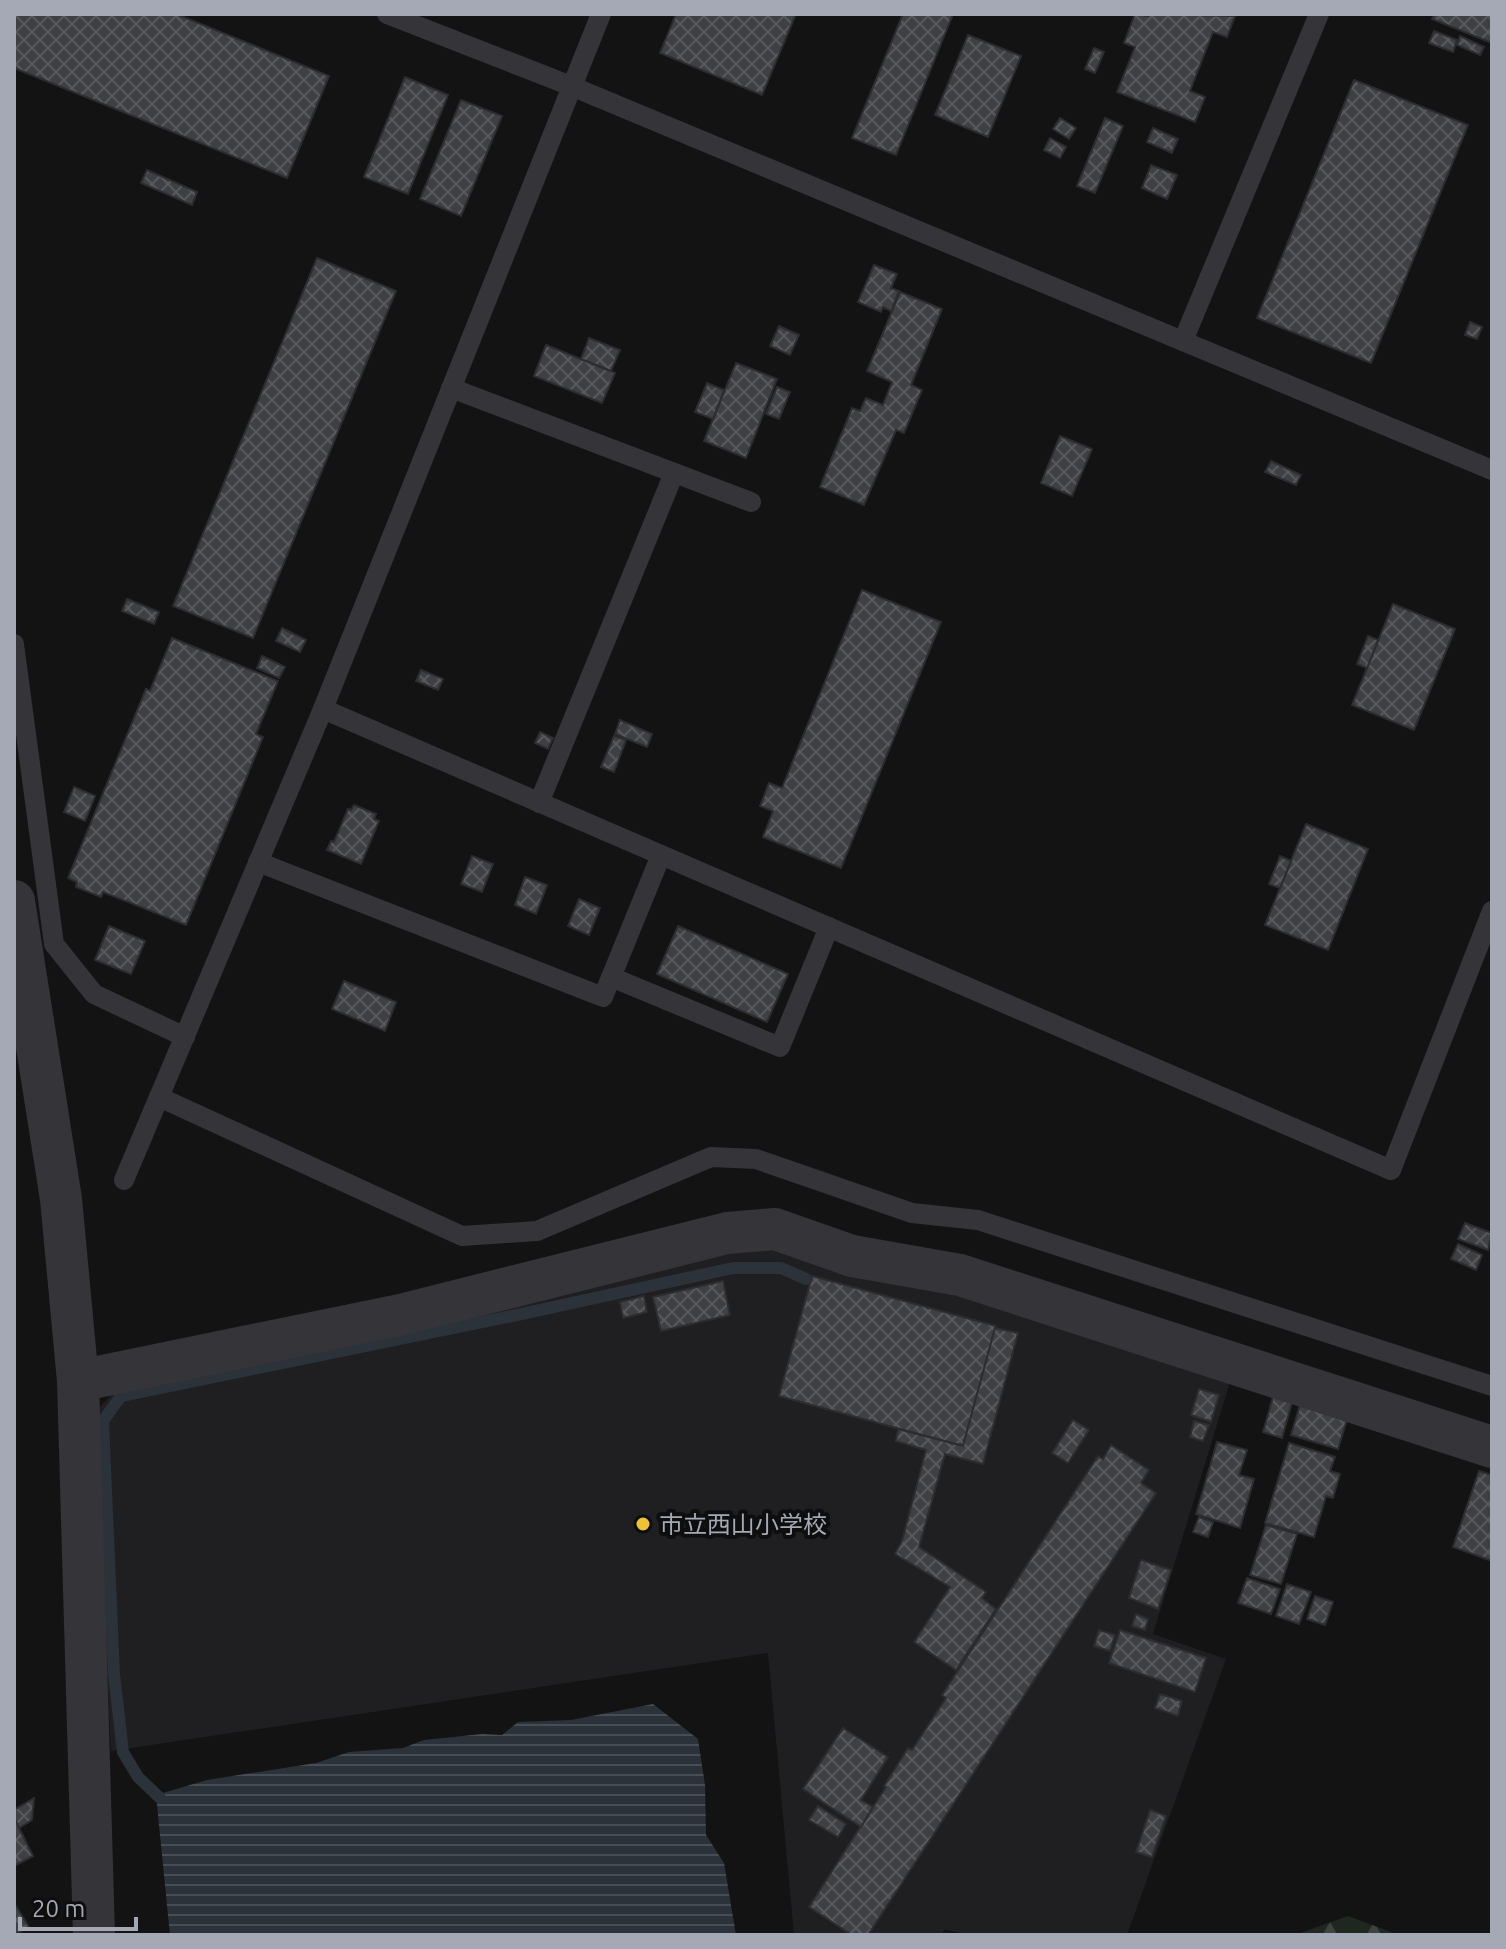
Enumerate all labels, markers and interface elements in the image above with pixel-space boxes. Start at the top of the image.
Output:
place label: 市立西山小学校 [659,1511,827,1538]
marker: 市立西山小学校 [634,1515,652,1533]
scale bar [20,1881,136,1931]
text: 20 m [32,1895,85,1922]

